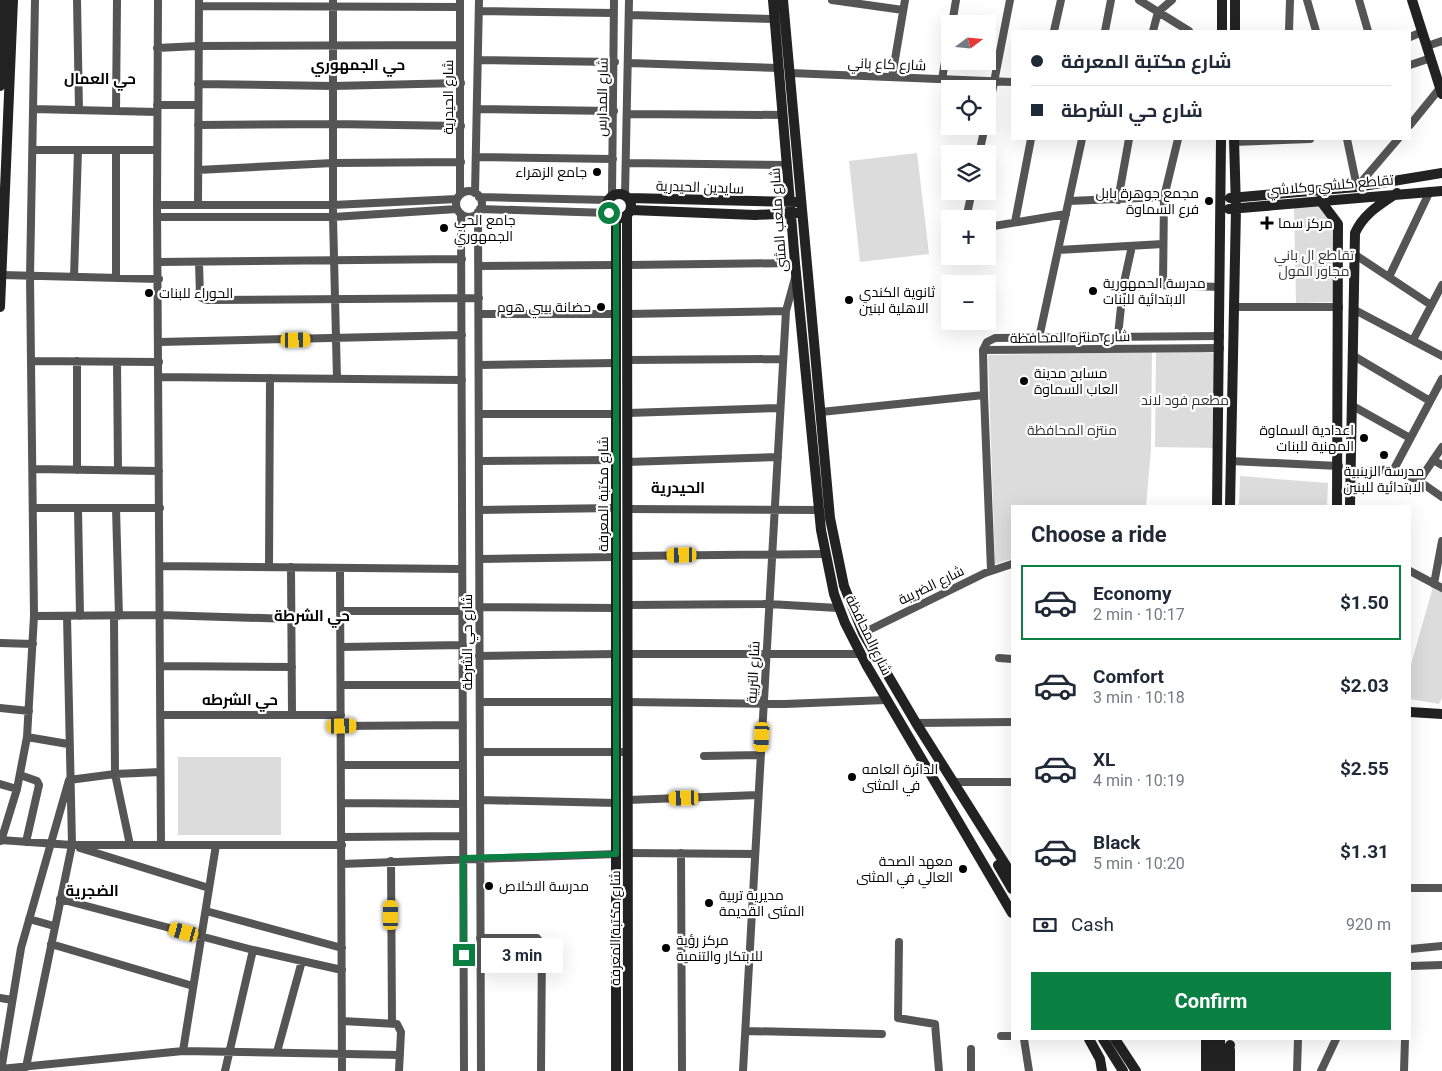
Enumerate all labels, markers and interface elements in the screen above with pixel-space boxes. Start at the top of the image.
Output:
north arrow [941,15,996,70]
map controls [941,15,996,330]
text: شارع مكتبة المعرفة [1061,50,1232,73]
street label: شارع كاع باني [847,55,927,77]
district label: حي الجمهوري [311,56,405,77]
street label: شارع المدارس [593,57,612,137]
street label: شارع الحيدرية [440,60,457,134]
district label: حي العمال [64,70,136,91]
button: locate [941,80,996,135]
text: شارع حي الشرطة [1061,99,1203,122]
button: layers [941,145,996,200]
place label: جامع الزهراء [515,164,587,181]
marker: جامع الزهراء [591,166,603,178]
street label: شارع ملعب المثنى [766,167,791,273]
street label: تقاطع كلشي وكلاشي [1266,171,1395,202]
street label: سايدين الحيدرية [656,177,744,197]
place label: مجمع جوهرة بابل فرع السماوة [1096,185,1199,218]
marker: مجمع جوهرة بابل فرع السماوة [1203,195,1215,207]
route start [598,202,620,224]
button: + [941,210,996,265]
place label: جامع الحي الجمهوري [454,212,516,248]
place label: مركز سما [1278,215,1333,231]
marker: مركز سما [1260,216,1274,230]
marker: جامع الحي الجمهوري [438,222,450,234]
park label: تقاطع ال باني مجاور المول [1274,247,1354,280]
button: − [941,275,996,330]
place label: مدرسة الحمهورية الابتدائية للبنات [1103,275,1206,307]
place label: ثانوية الكندي الاهلية لبنين [859,284,935,316]
place label: الحوراء للبنات [159,285,233,301]
marker: مدرسة الحمهورية الابتدائية للبنات [1087,285,1099,297]
marker: الحوراء للبنات [143,287,155,299]
marker: ثانوية الكندي الاهلية لبنين [843,294,855,306]
place label: حضانة بيبي هوم [497,299,591,319]
marker: حضانة بيبي هوم [595,301,607,313]
street label: شارع منتزه المحافظة [1010,328,1130,347]
car [280,332,311,348]
place label: مسابح مدينة العاب السماوة [1034,365,1118,397]
marker: مسابح مدينة العاب السماوة [1018,375,1030,387]
park label: مطعم فود لاند [1141,392,1229,410]
park label: منتزه المحافظة [1027,422,1117,438]
place label: اعدادية السماوة المهنية للبنات [1260,422,1354,454]
marker: اعدادية السماوة المهنية للبنات [1358,432,1370,444]
street label: شارع مكتبة المعرفة [595,436,612,552]
marker: مدرسة الزينبية الابتدائية للبنين [1378,449,1390,461]
place label: مدرسة الزينبية الابتدائية للبنين [1343,463,1425,495]
district label: الحيدرية [651,479,705,497]
text: Choose a ride [1031,522,1167,547]
car [666,547,697,563]
street label: شارع الضريبة [896,562,967,609]
icon: car [1033,580,1078,625]
text: Economy [1093,582,1172,605]
text: $1.50 [1340,591,1389,614]
street label: شارع المحافظة [842,592,895,678]
street label: شارع حي الشرطة [459,594,479,690]
text: 2 min · 10:17 [1093,605,1185,624]
district label: حي الشرطة [274,607,350,628]
street label: شارع التربية [743,640,764,704]
icon: car [1033,663,1078,708]
text: Comfort [1093,665,1164,688]
text: $2.03 [1340,674,1389,697]
text: 3 min · 10:18 [1093,688,1185,707]
district label: حي الشرطه [202,691,278,712]
car [326,718,357,734]
car [753,722,770,752]
icon: car [1033,746,1078,791]
text: XL [1093,748,1115,771]
text: $2.55 [1340,757,1389,780]
place label: الدائرة العامه في المثنى [862,761,938,797]
marker: الدائرة العامه في المثنى [846,771,858,783]
text: 4 min · 10:19 [1093,771,1185,790]
car [668,790,699,806]
icon: car [1033,829,1078,874]
text: Black [1093,831,1140,854]
text: $1.31 [1340,840,1389,863]
place label: معهد الصحة العالي في المثنى [856,853,953,889]
text: 5 min · 10:20 [1093,854,1185,873]
marker: معهد الصحة العالي في المثنى [957,863,969,875]
street label: شارع مكتبة المعرفة [607,870,624,986]
place label: مدرسة الاخلاص [499,878,589,894]
marker: مدرسة الاخلاص [483,880,495,892]
district label: الضجرية [65,882,119,900]
place label: مديرية تربية المثنى القديمة [719,887,805,919]
marker: مديرية تربية المثنى القديمة [703,897,715,909]
car [383,900,398,930]
icon: cash [1031,911,1059,939]
text: Cash [1071,913,1114,936]
text: 920 m [1346,915,1391,934]
car [167,921,200,943]
place label: مركز رؤية للابتكار والتنمية [676,932,763,964]
callout: 3 min [482,938,564,972]
marker: مركز رؤية للابتكار والتنمية [660,942,672,954]
route end [453,944,475,966]
text: 3 min [502,946,542,965]
button: Confirm [1031,972,1391,1030]

